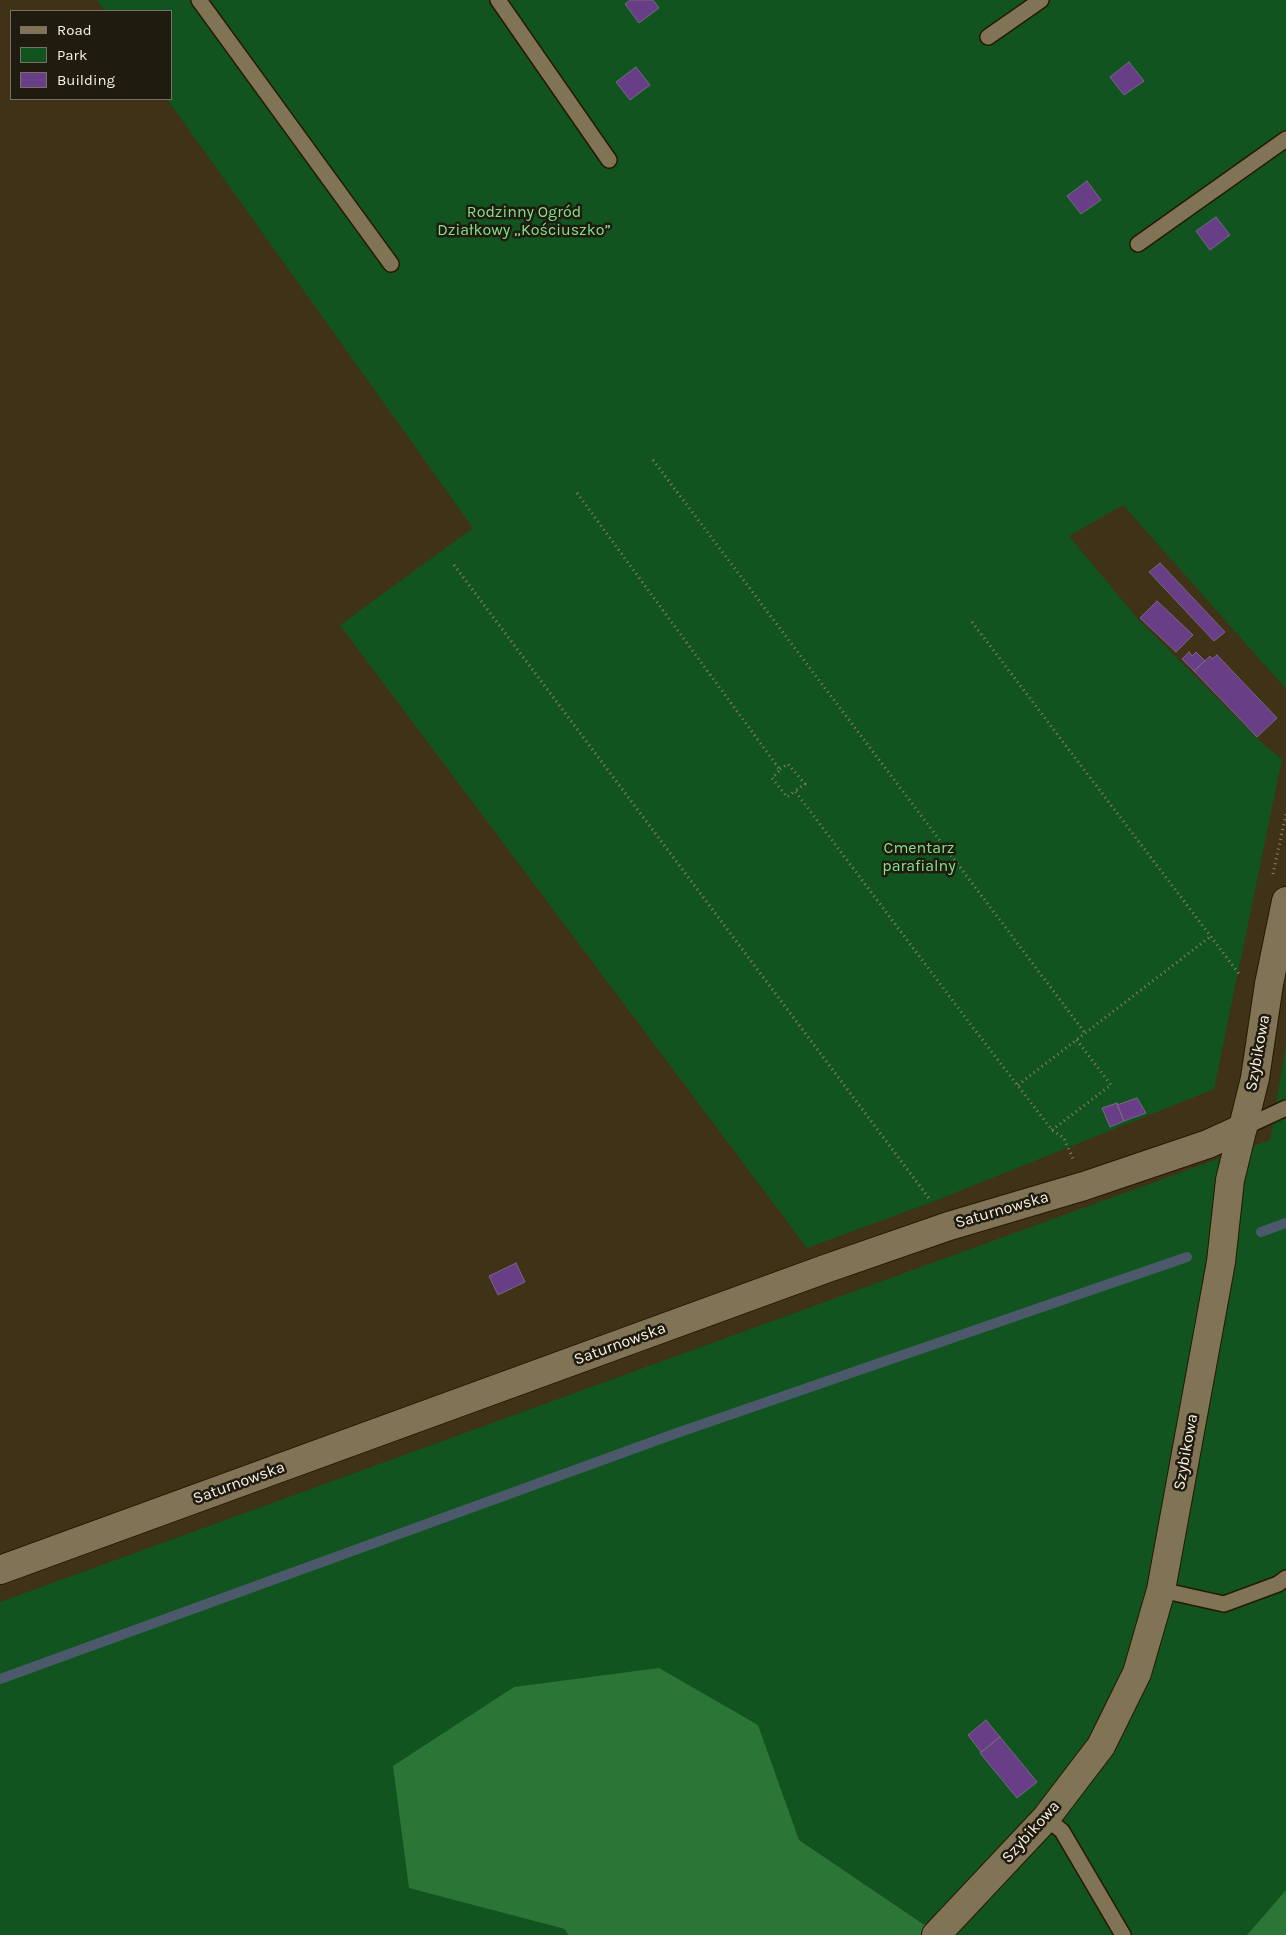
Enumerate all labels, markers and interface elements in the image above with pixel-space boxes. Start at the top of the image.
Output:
legend [10,10,172,100]
text: Road [57,21,92,39]
text: Park [57,46,87,64]
text: Building [57,71,115,89]
park label: Rodzinny Ogród Działkowy „Kościuszko” [437,202,611,240]
park label: Cmentarz parafialny [882,838,956,876]
street label: Szybikowa [1242,1013,1274,1093]
street label: Saturnowska [953,1188,1051,1232]
street label: Saturnowska [572,1319,668,1369]
street label: Szybikowa [1170,1412,1202,1492]
street label: Saturnowska [191,1458,287,1508]
street label: Szybikowa [998,1797,1064,1867]

